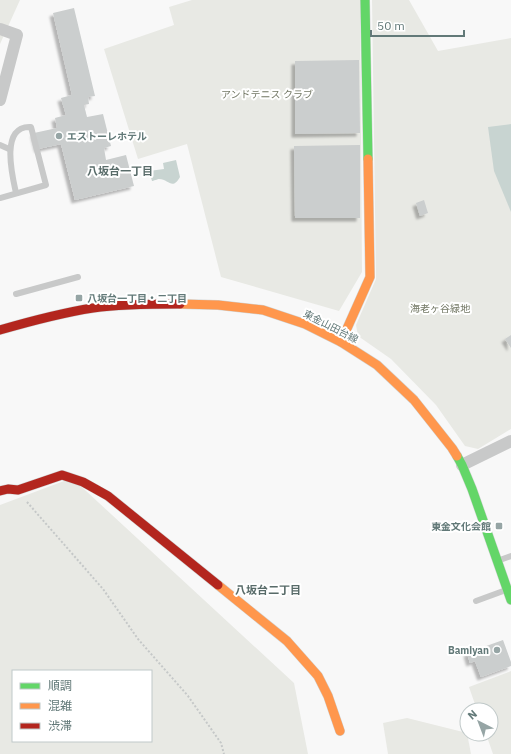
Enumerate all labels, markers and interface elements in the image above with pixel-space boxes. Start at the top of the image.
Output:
scale bar [371,12,464,38]
text: 50 m [377,18,405,33]
park label: アンドテニス クラブ [221,88,313,101]
place label: エストーレホテル [67,130,147,143]
marker: エストーレホテル [54,131,64,141]
district label: 八坂台一丁目 [87,164,153,178]
place label: 八坂台一丁目・二丁目 [87,292,187,305]
marker: 八坂台一丁目・二丁目 [74,293,84,303]
park label: 海老ヶ谷緑地 [410,302,471,315]
street label: 東金山田台線 [301,307,360,346]
place label: 東金文化会館 [431,520,491,533]
marker: 東金文化会館 [494,521,504,531]
district label: 八坂台二丁目 [235,583,301,597]
place label: Bamiyan [448,644,489,657]
marker: Bamiyan [492,645,502,655]
legend [12,670,152,742]
text: 順調 [48,678,72,693]
text: 混雑 [48,698,72,713]
north arrow [459,702,499,742]
text: N [465,707,480,722]
text: 渋滞 [48,718,72,733]

